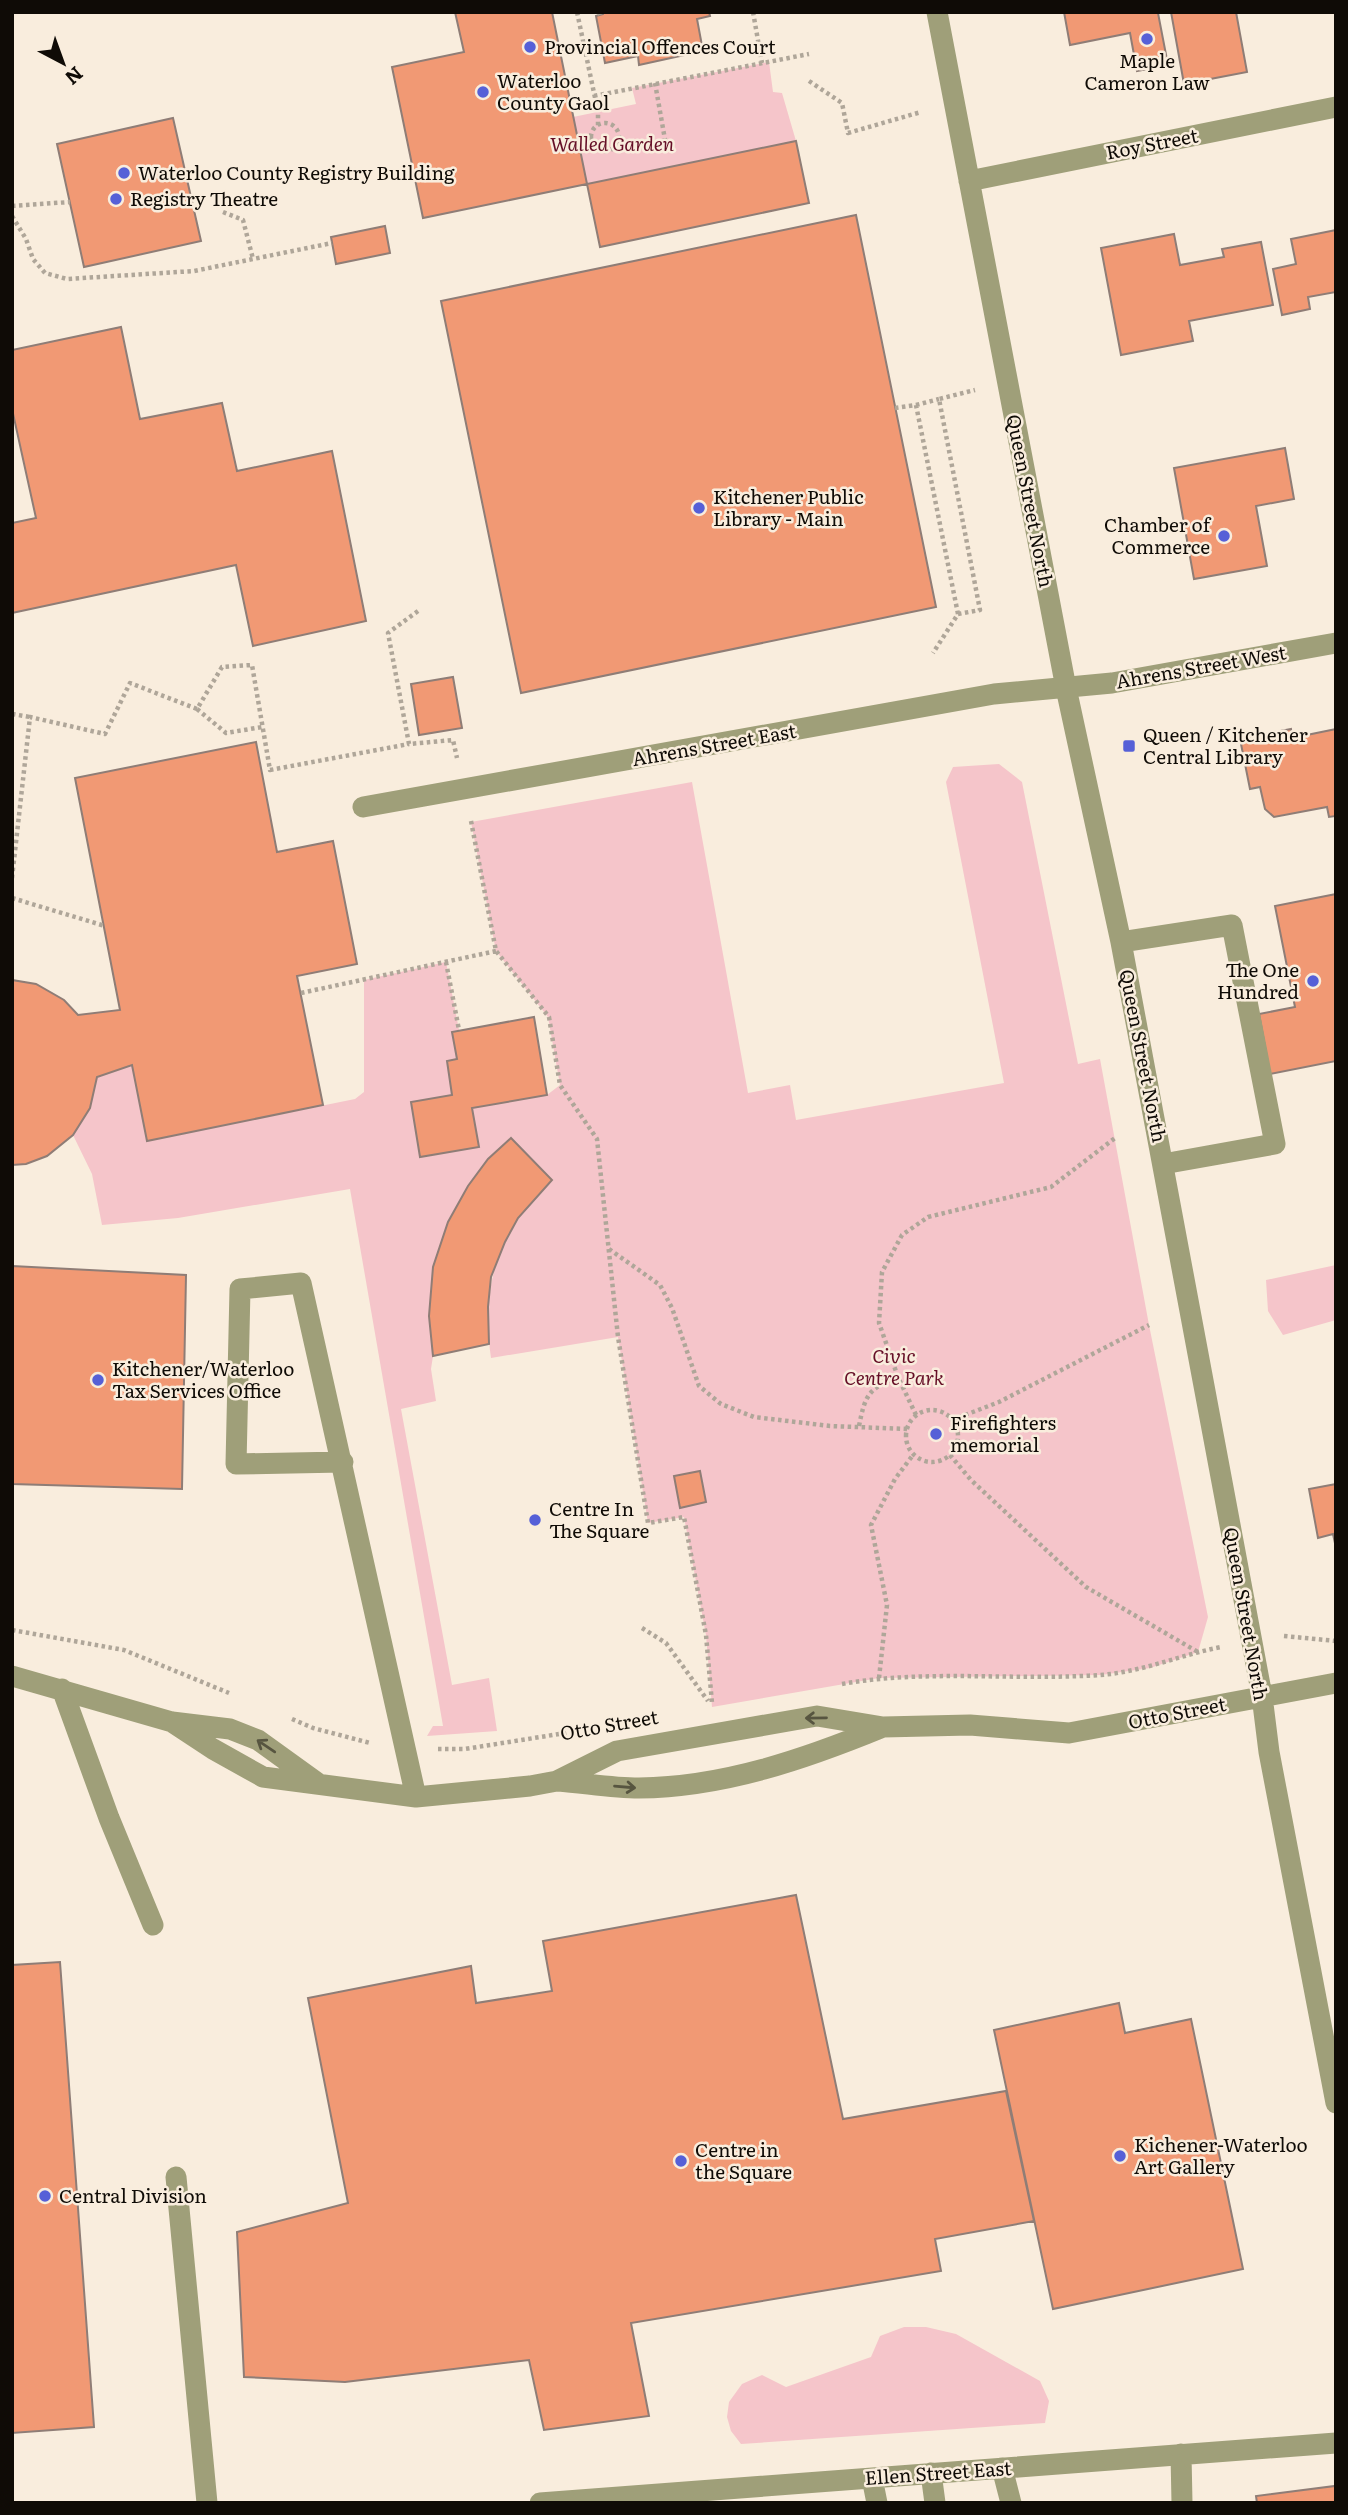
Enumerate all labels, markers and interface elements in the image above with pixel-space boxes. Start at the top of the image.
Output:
north arrow [28,28,98,98]
marker: Maple Cameron Law [1139,31,1155,47]
place label: Provincial Offences Court [544,32,776,60]
marker: Provincial Offences Court [522,39,538,55]
place label: Maple Cameron Law [1084,46,1210,96]
text: N [60,61,90,92]
place label: Waterloo County Gaol [497,66,609,116]
marker: Waterloo County Gaol [475,84,491,100]
street label: Roy Street [1103,120,1201,166]
park label: Walled Garden [550,129,675,157]
place label: Waterloo County Registry Building [138,158,455,186]
marker: Waterloo County Registry Building [116,165,132,181]
place label: Registry Theatre [130,184,278,212]
marker: Registry Theatre [108,191,124,207]
street label: Queen Street North [1000,412,1061,590]
place label: Kitchener Public Library - Main [713,482,864,532]
marker: Kitchener Public Library - Main [691,500,707,516]
place label: Chamber of Commerce [1104,510,1212,560]
marker: Chamber of Commerce [1216,528,1232,544]
street label: Ahrens Street West [1113,637,1288,695]
street label: Ahrens Street East [630,716,798,772]
place label: Queen / Kitchener Central Library [1143,720,1308,770]
marker: Queen / Kitchener Central Library [1121,738,1137,754]
place label: The One Hundred [1217,955,1299,1005]
street label: Queen Street North [1113,967,1174,1145]
marker: The One Hundred [1305,973,1321,989]
park label: Civic Centre Park [844,1341,945,1391]
place label: Kitchener/Waterloo Tax Services Office [112,1354,294,1404]
marker: Kitchener/Waterloo Tax Services Office [90,1372,106,1388]
place label: Firefighters memorial [950,1408,1056,1458]
marker: Firefighters memorial [928,1426,944,1442]
place label: Centre In The Square [549,1494,649,1544]
marker: Centre In The Square [527,1512,543,1528]
street label: Queen Street North [1218,1525,1276,1703]
street label: Otto Street [1126,1689,1228,1735]
street label: Otto Street [558,1702,660,1746]
one-way arrow [805,1711,828,1725]
one-way arrow [257,1739,276,1753]
one-way arrow [613,1781,636,1794]
place label: Kichener-Waterloo Art Gallery [1134,2130,1308,2180]
place label: Centre in the Square [695,2135,792,2185]
marker: Kichener-Waterloo Art Gallery [1112,2148,1128,2164]
marker: Centre in the Square [673,2153,689,2169]
place label: Central Division [59,2181,207,2209]
marker: Central Division [37,2188,53,2204]
street label: Ellen Street East [864,2453,1013,2491]

